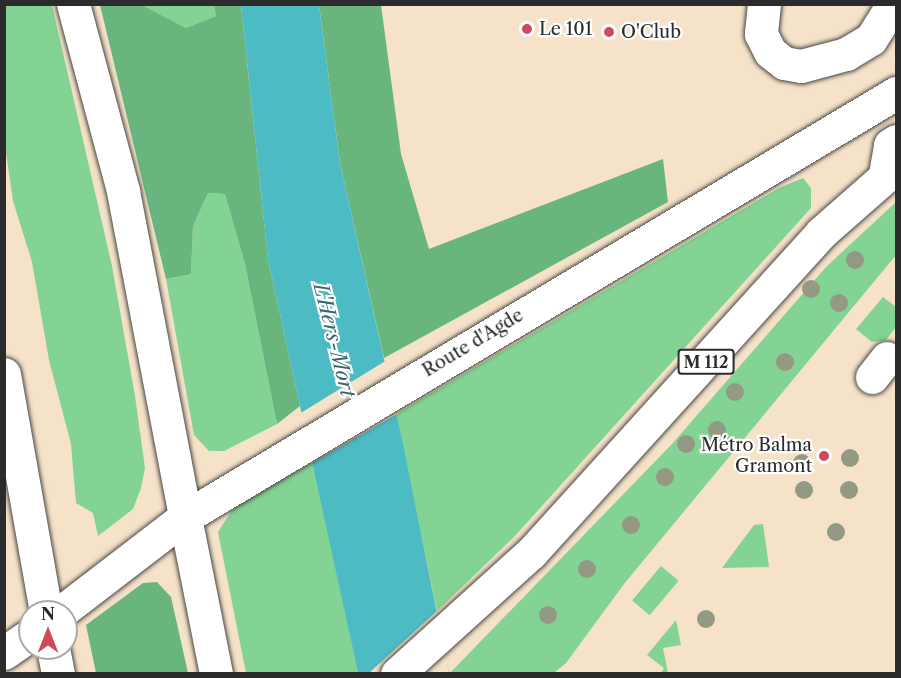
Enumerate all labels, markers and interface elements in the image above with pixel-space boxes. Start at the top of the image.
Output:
place label: Le 101 [539,18,592,40]
place label: O'Club [621,21,681,43]
marker: Le 101 [520,22,534,36]
marker: O'Club [602,25,616,39]
water label: L'Hers-Mort [308,280,360,400]
street label: Route d'Agde [419,304,527,382]
road number: M 112 [678,349,734,375]
place label: Métro Balma Gramont [701,435,812,478]
marker: Métro Balma Gramont [817,449,831,463]
north arrow [18,600,78,660]
text: N [41,604,55,624]

